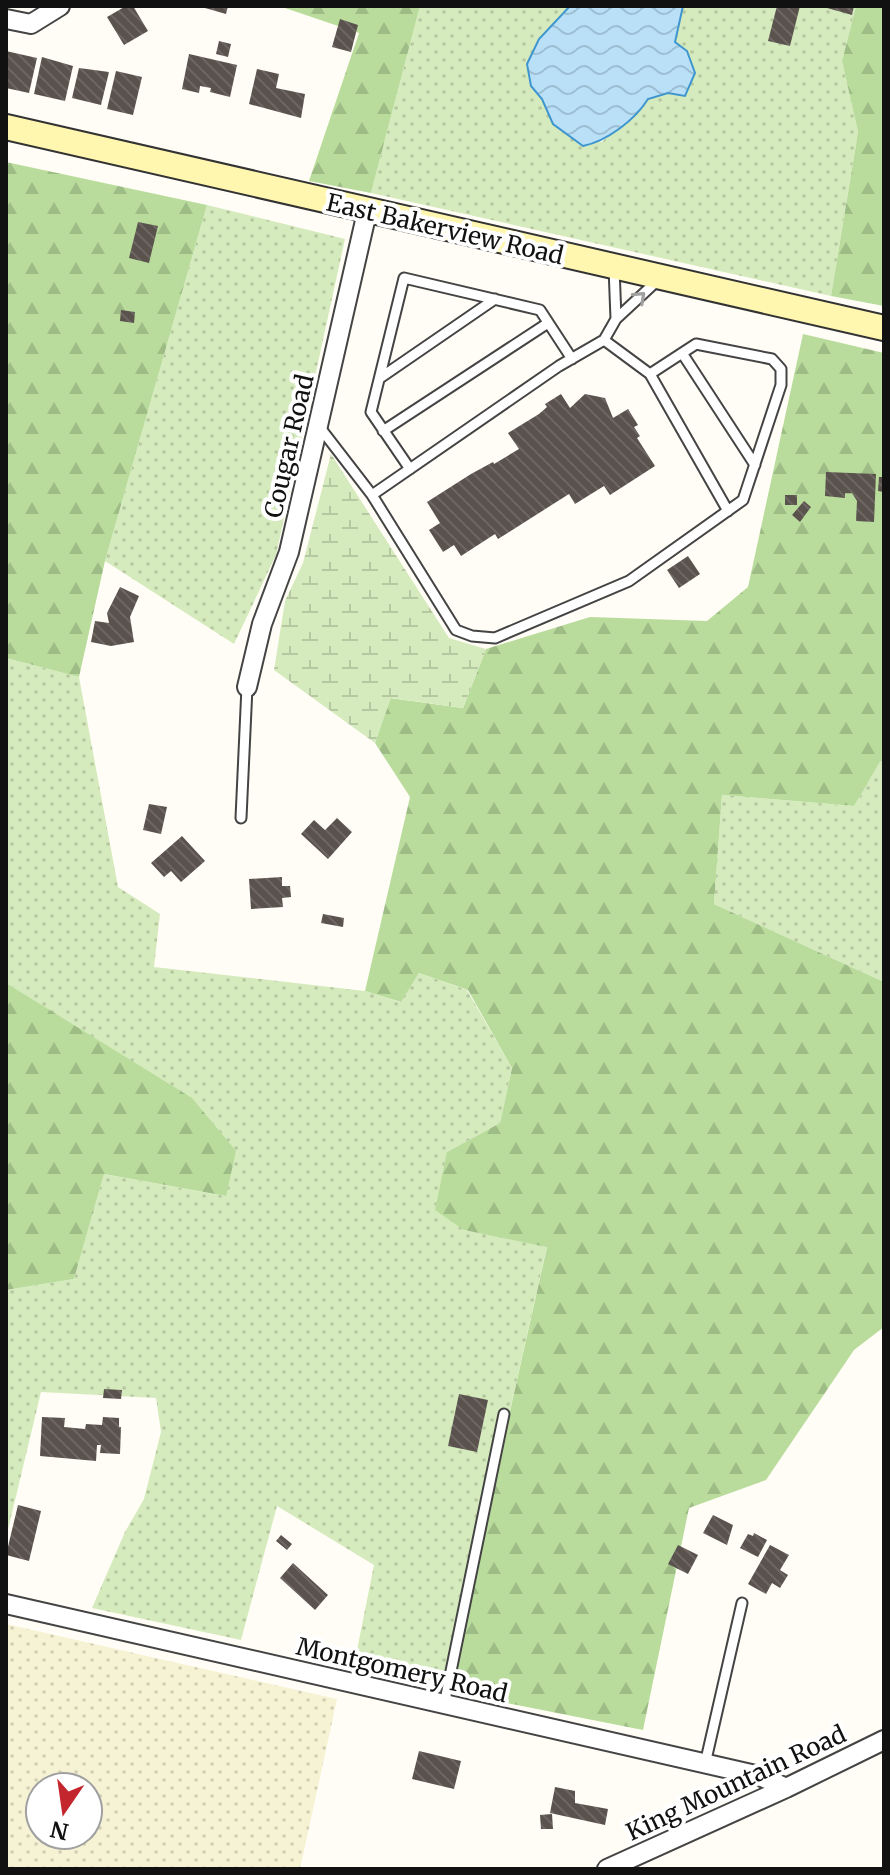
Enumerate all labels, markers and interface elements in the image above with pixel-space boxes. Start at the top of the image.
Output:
street label: East Bakerview Road [324,187,566,271]
one-way arrow [631,291,645,306]
street label: Cougar Road [257,371,321,521]
street label: Montgomery Road [293,1631,511,1709]
street label: King Mountain Road [621,1718,851,1848]
north arrow [24,1771,104,1851]
text: N [47,1815,71,1846]

